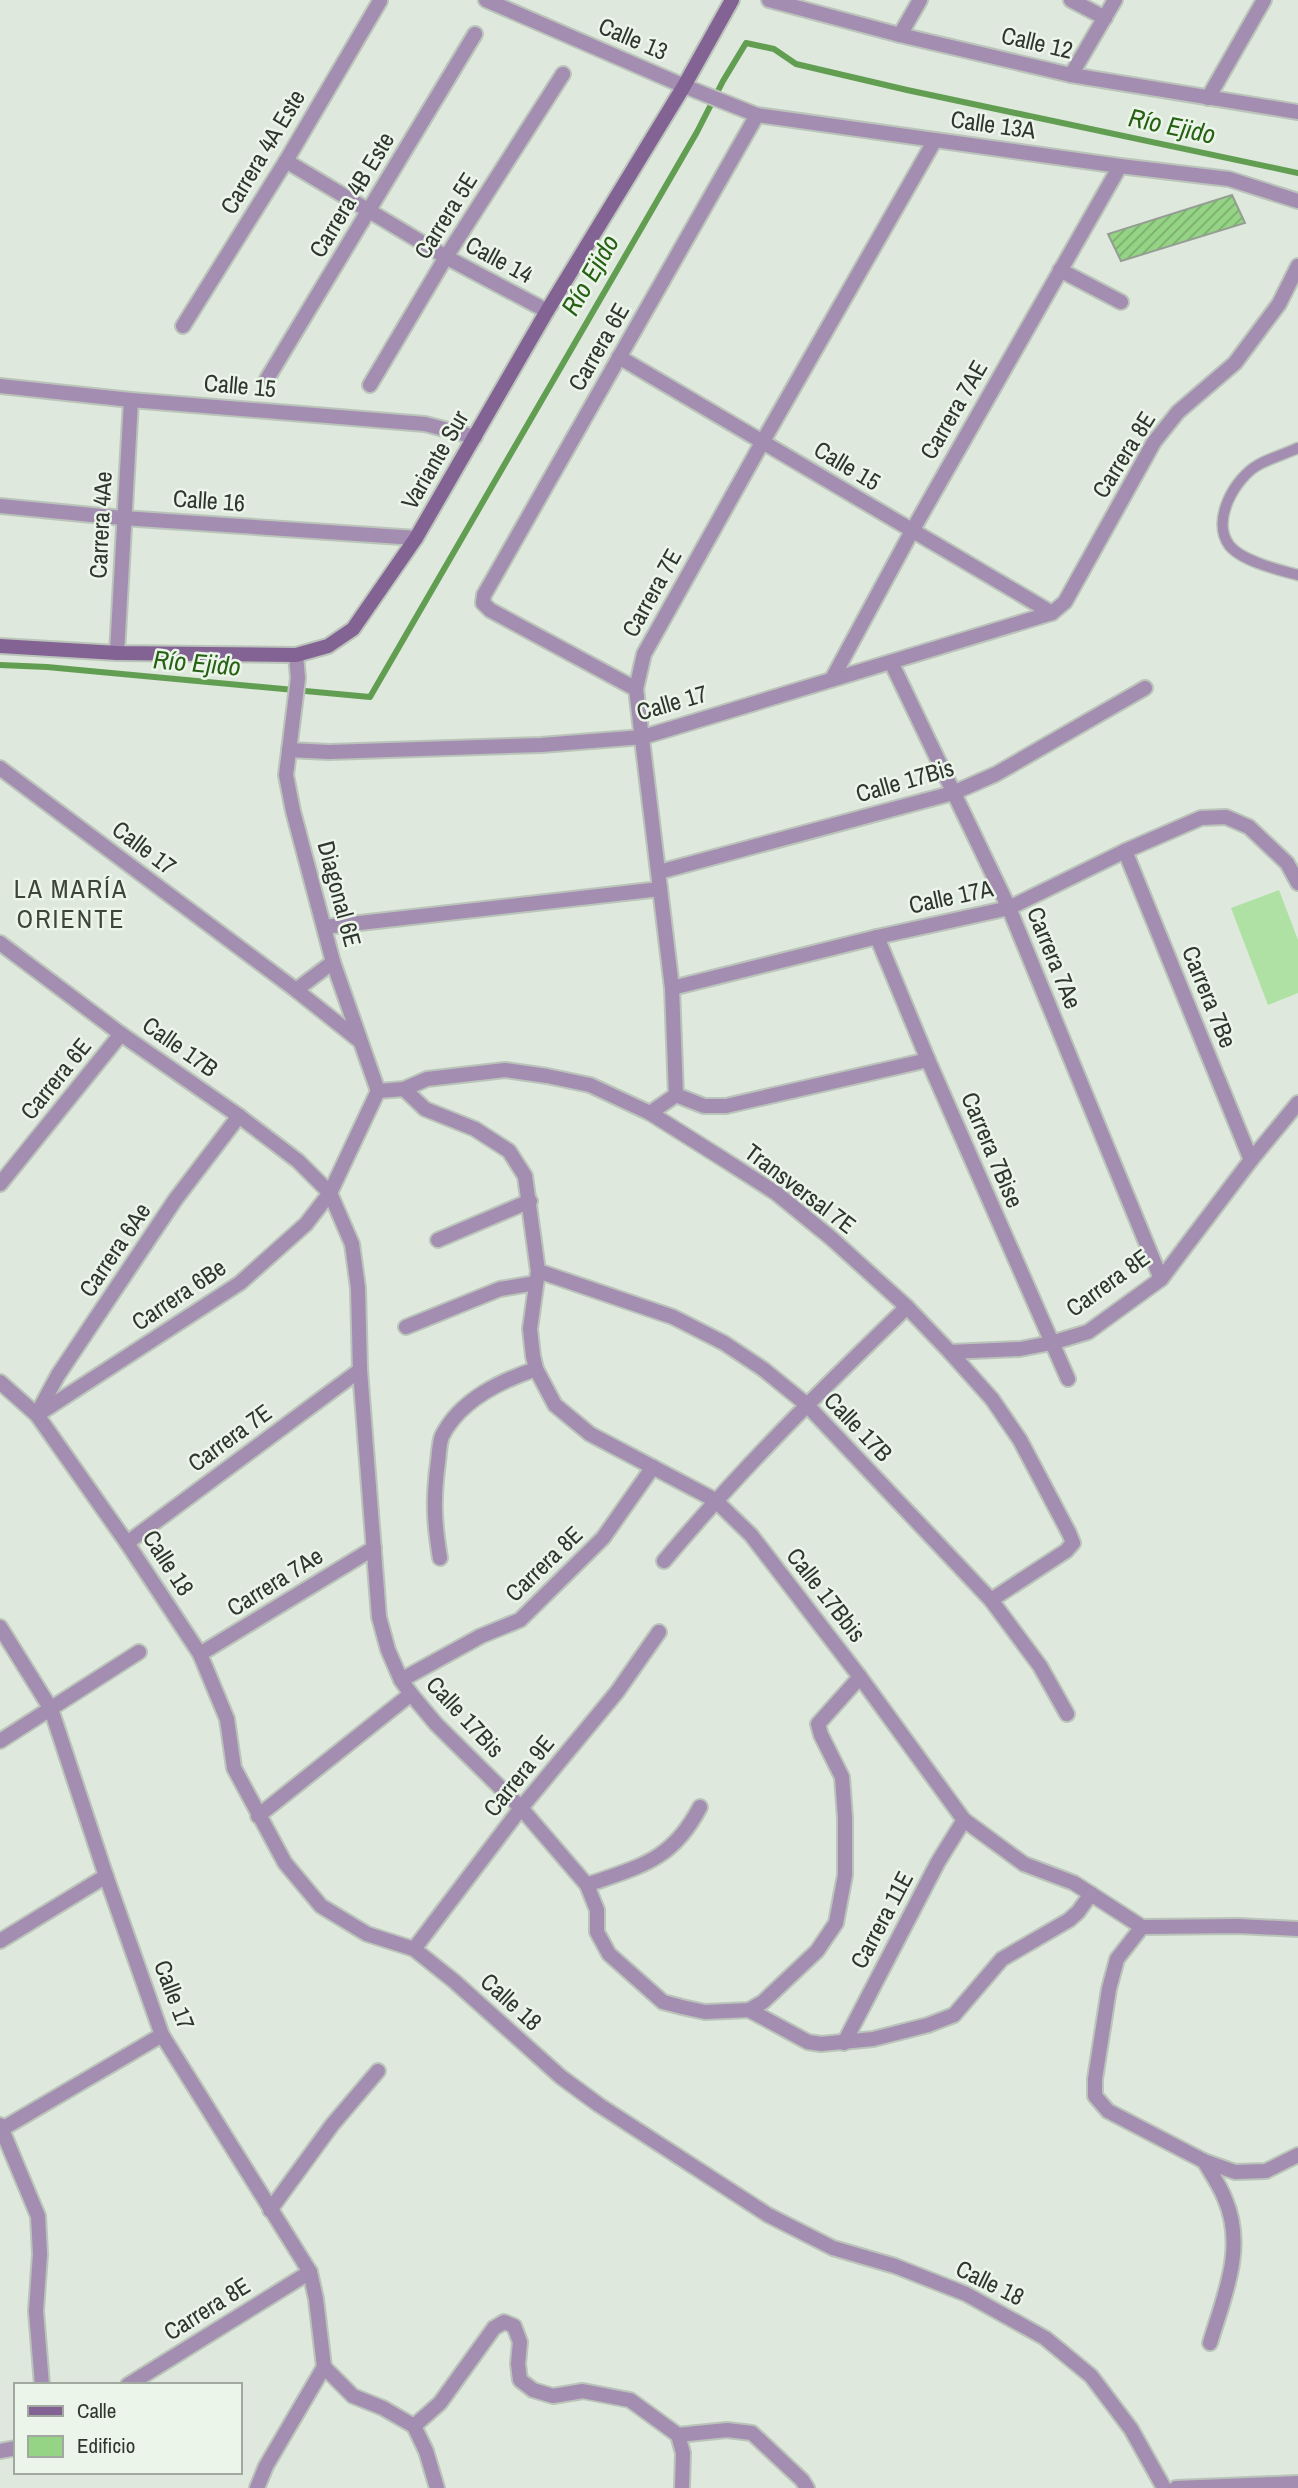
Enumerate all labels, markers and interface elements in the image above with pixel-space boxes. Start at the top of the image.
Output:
street label: Calle 13 [594,9,673,67]
street label: Calle 12 [998,18,1076,66]
street label: Carrera 4A Este [212,83,312,220]
water label: Río Ejido [1126,99,1219,152]
street label: Calle 13A [949,102,1038,146]
street label: Carrera 4B Este [301,126,401,263]
street label: Carrera 5E [406,166,484,265]
street label: Calle 14 [460,228,539,290]
water label: Río Ejido [552,228,627,321]
street label: Carrera 6E [560,297,636,396]
street label: Carrera 7AE [912,354,994,465]
street label: Calle 15 [203,366,277,404]
street label: Variante Sur [393,404,475,515]
street label: Carrera 8E [1084,405,1162,504]
street label: Calle 15 [808,433,887,497]
street label: Carrera 4Ae [81,471,119,579]
street label: Calle 16 [172,482,246,518]
street label: Carrera 7E [614,543,688,642]
water label: Río Ejido [152,641,242,684]
street label: Calle 17 [633,677,711,727]
street label: Calle 17Bis [852,751,958,809]
street label: Calle 17 [106,813,183,882]
street label: Diagonal 6E [310,837,369,950]
district label: LA MARÍA ORIENTE [14,871,128,936]
street label: Calle 17A [906,871,997,921]
street label: Carrera 7Ae [1020,902,1090,1013]
street label: Carrera 7Be [1175,941,1245,1052]
street label: Calle 17B [136,1009,225,1084]
street label: Carrera 6E [13,1031,98,1126]
street label: Carrera 7Bise [954,1087,1032,1212]
street label: Transversal 7E [738,1136,863,1241]
street label: Carrera 6Ae [71,1196,157,1303]
street label: Carrera 8E [1059,1241,1156,1323]
street label: Carrera 6Be [125,1251,232,1337]
street label: Calle 17B [818,1385,900,1468]
street label: Carrera 7E [181,1396,278,1478]
street label: Carrera 8E [498,1518,589,1608]
street label: Calle 18 [136,1523,202,1601]
street label: Carrera 7Ae [221,1539,328,1623]
street label: Calle 17Bbis [780,1541,874,1648]
street label: Calle 17Bis [420,1669,512,1764]
street label: Carrera 9E [476,1728,561,1823]
street label: Carrera 11E [842,1865,920,1974]
street label: Calle 17 [147,1955,203,2034]
street label: Calle 18 [474,1965,549,2037]
street label: Calle 18 [951,2252,1030,2312]
street label: Carrera 8E [157,2269,256,2347]
legend [14,2383,242,2474]
text: Calle [77,2396,116,2425]
text: Edificio [77,2431,135,2460]

